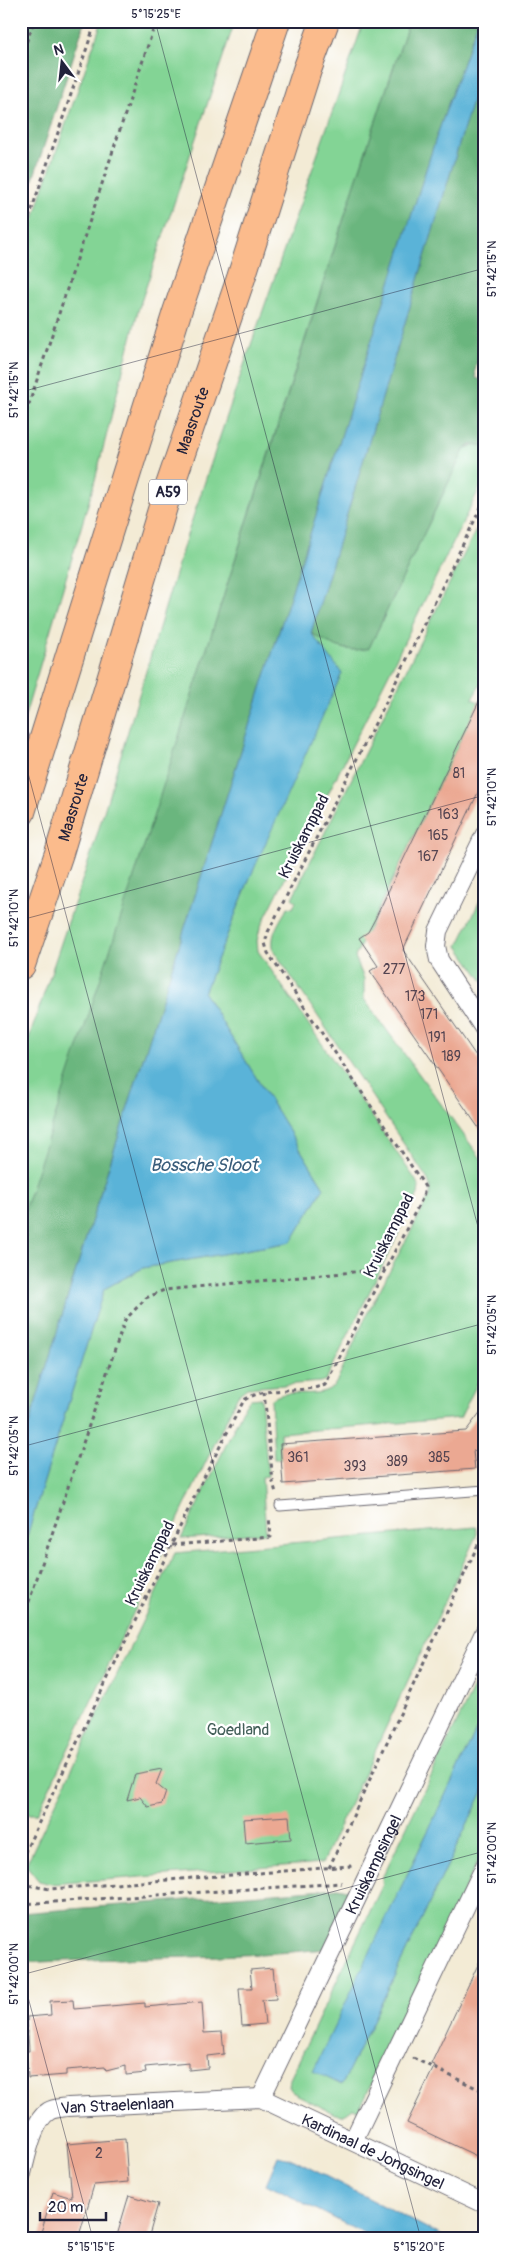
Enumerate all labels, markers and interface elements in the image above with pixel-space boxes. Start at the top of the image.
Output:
text: 5°15'25"E [131,7,181,22]
north arrow [38,38,88,88]
text: N [52,40,66,59]
text: 51°42'15"N [485,241,500,297]
text: 51°42'15"N [7,362,22,418]
street label: Maasroute [172,384,214,457]
road number: A59 [149,480,187,504]
house number: 81 [453,765,465,782]
text: 51°42'10"N [485,768,500,826]
street label: Maasroute [54,771,93,844]
street label: Kruiskamppad [274,791,334,882]
house number: 163 [437,806,459,823]
house number: 165 [427,827,449,844]
house number: 167 [418,848,439,865]
text: 51°42'10"N [7,889,22,947]
house number: 277 [383,961,406,978]
house number: 173 [405,988,426,1005]
house number: 171 [420,1006,438,1023]
house number: 191 [428,1029,446,1046]
house number: 189 [441,1048,461,1065]
water label: Bossche Sloot [150,1154,260,1177]
street label: Kruiskamppad [359,1190,419,1281]
text: 51°42'05"N [485,1295,500,1355]
text: 51°42'05"N [7,1416,22,1476]
house number: 361 [287,1449,309,1466]
house number: 385 [428,1449,450,1466]
house number: 389 [386,1453,408,1470]
house number: 393 [344,1458,367,1475]
street label: Kruiskamppad [121,1518,179,1609]
park label: Goedland [207,1720,269,1740]
street label: Kruiskampsingel [342,1812,406,1918]
text: 51°42'00"N [485,1822,500,1884]
text: 51°42'00"N [7,1943,22,2005]
street label: Van Straelenlaan [60,2093,175,2119]
street label: Kardinaal de Jongsingel [298,2110,447,2194]
house number: 2 [95,2145,103,2162]
scale bar [40,2190,106,2222]
text: 20 m [48,2198,83,2217]
text: 5°15'15"E [67,2240,115,2255]
text: 5°15'20"E [393,2240,445,2255]

